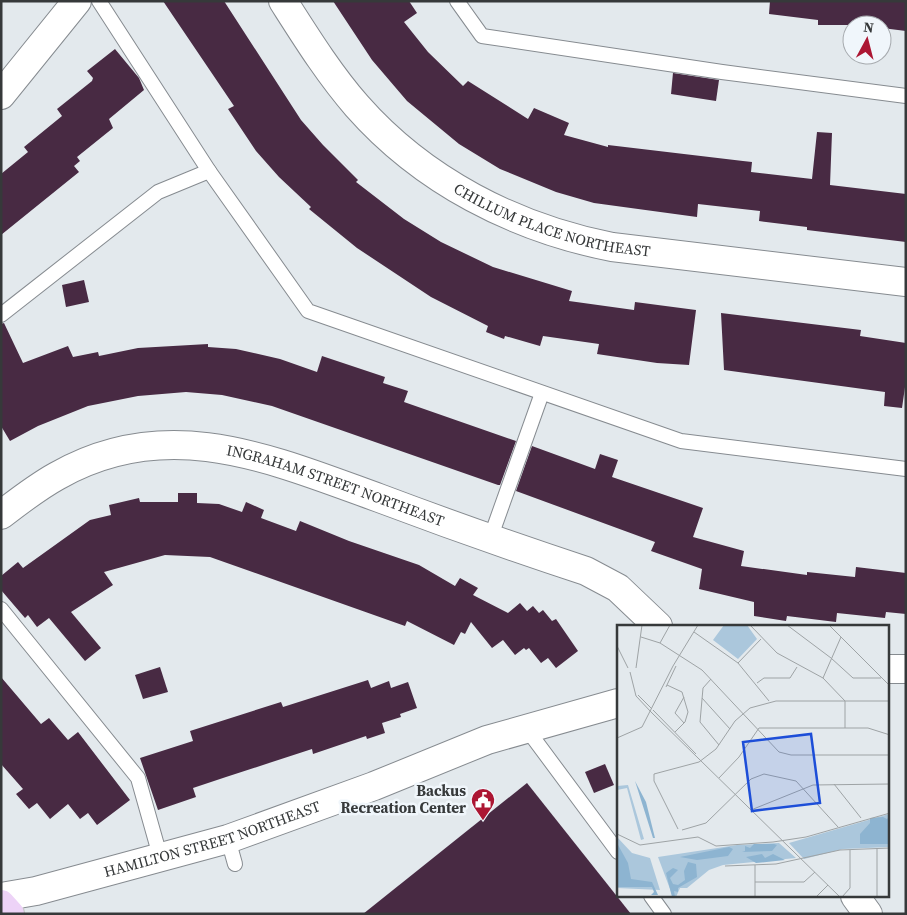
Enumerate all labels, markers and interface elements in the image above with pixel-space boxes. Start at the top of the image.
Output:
north arrow [842,15,892,65]
text: N [862,17,875,38]
street label: CHILLUM PLACE NORTHEAST [450,178,652,261]
street label: INGRAHAM STREET NORTHEAST [225,439,447,531]
inset map [617,625,890,898]
place label: Backus Recreation Center [341,780,466,818]
public building icon: Backus Recreation Center [470,787,496,821]
street label: HAMILTON STREET NORTHEAST [101,795,323,882]

